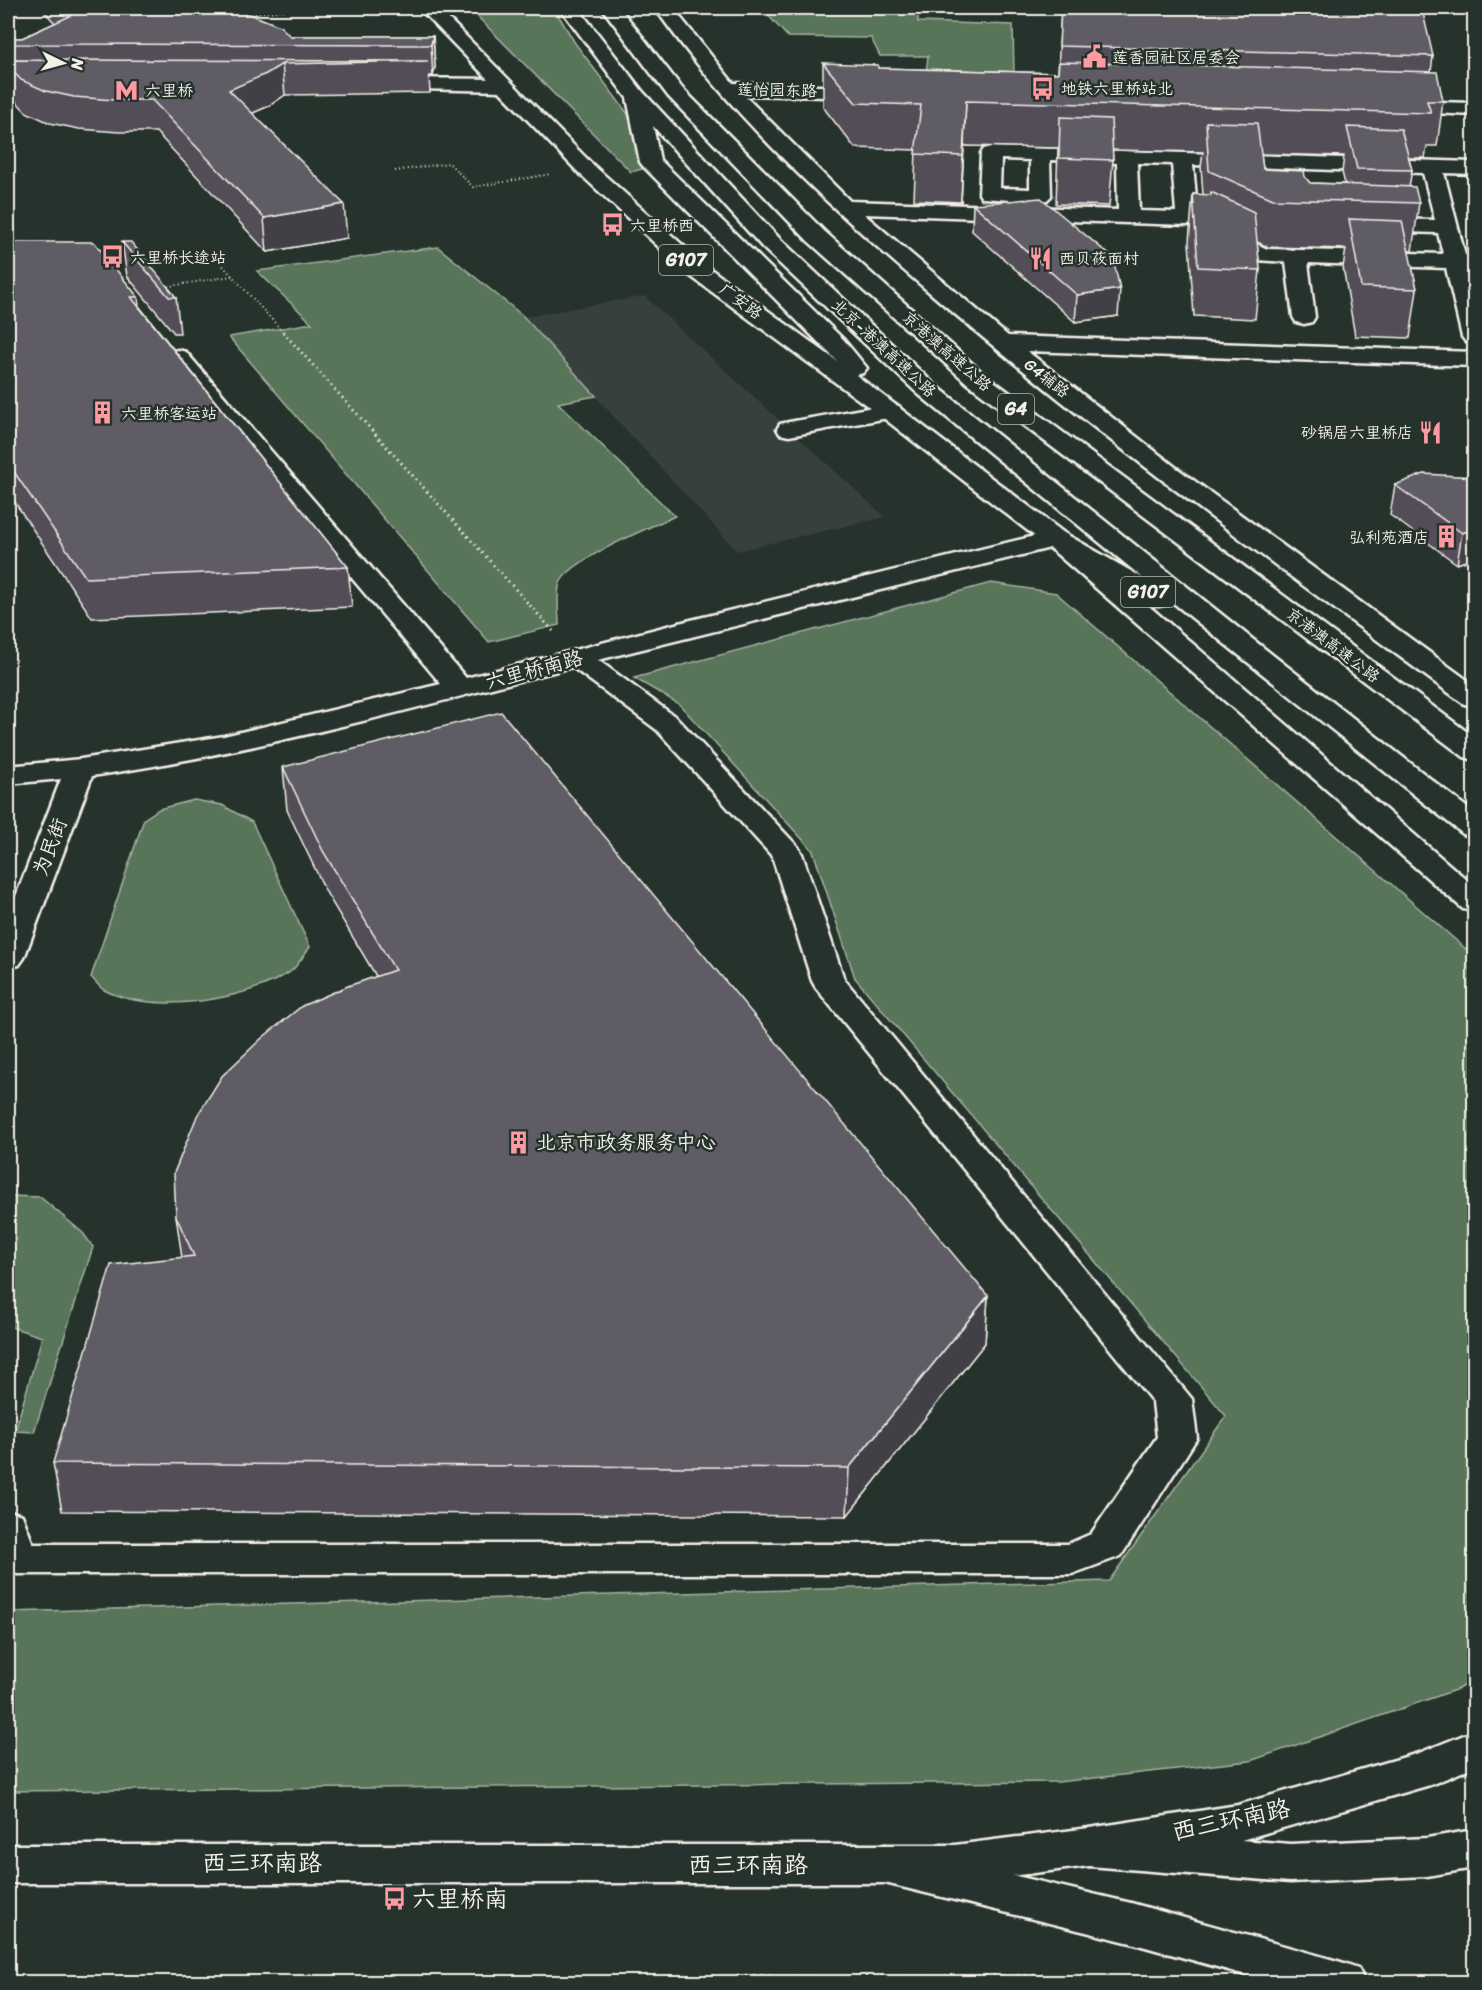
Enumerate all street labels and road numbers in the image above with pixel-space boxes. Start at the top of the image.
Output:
street label: 莲怡园东路 [737,75,817,105]
road number: G107 [659,245,713,275]
street label: 广安路 [713,275,769,327]
street label: 北京-港澳高速公路 [825,291,943,405]
street label: 京港澳高速公路 [895,303,999,399]
street label: G4辅路 [1018,351,1076,405]
road number: G4 [998,394,1034,424]
road number: G107 [1121,577,1175,607]
street label: 京港澳高速公路 [1280,600,1386,690]
street label: 六里桥南路 [481,640,588,700]
street label: 为民街 [23,813,77,881]
street label: 西三环南路 [1168,1787,1294,1853]
street label: 西三环南路 [202,1842,322,1884]
street label: 西三环南路 [688,1844,808,1886]

